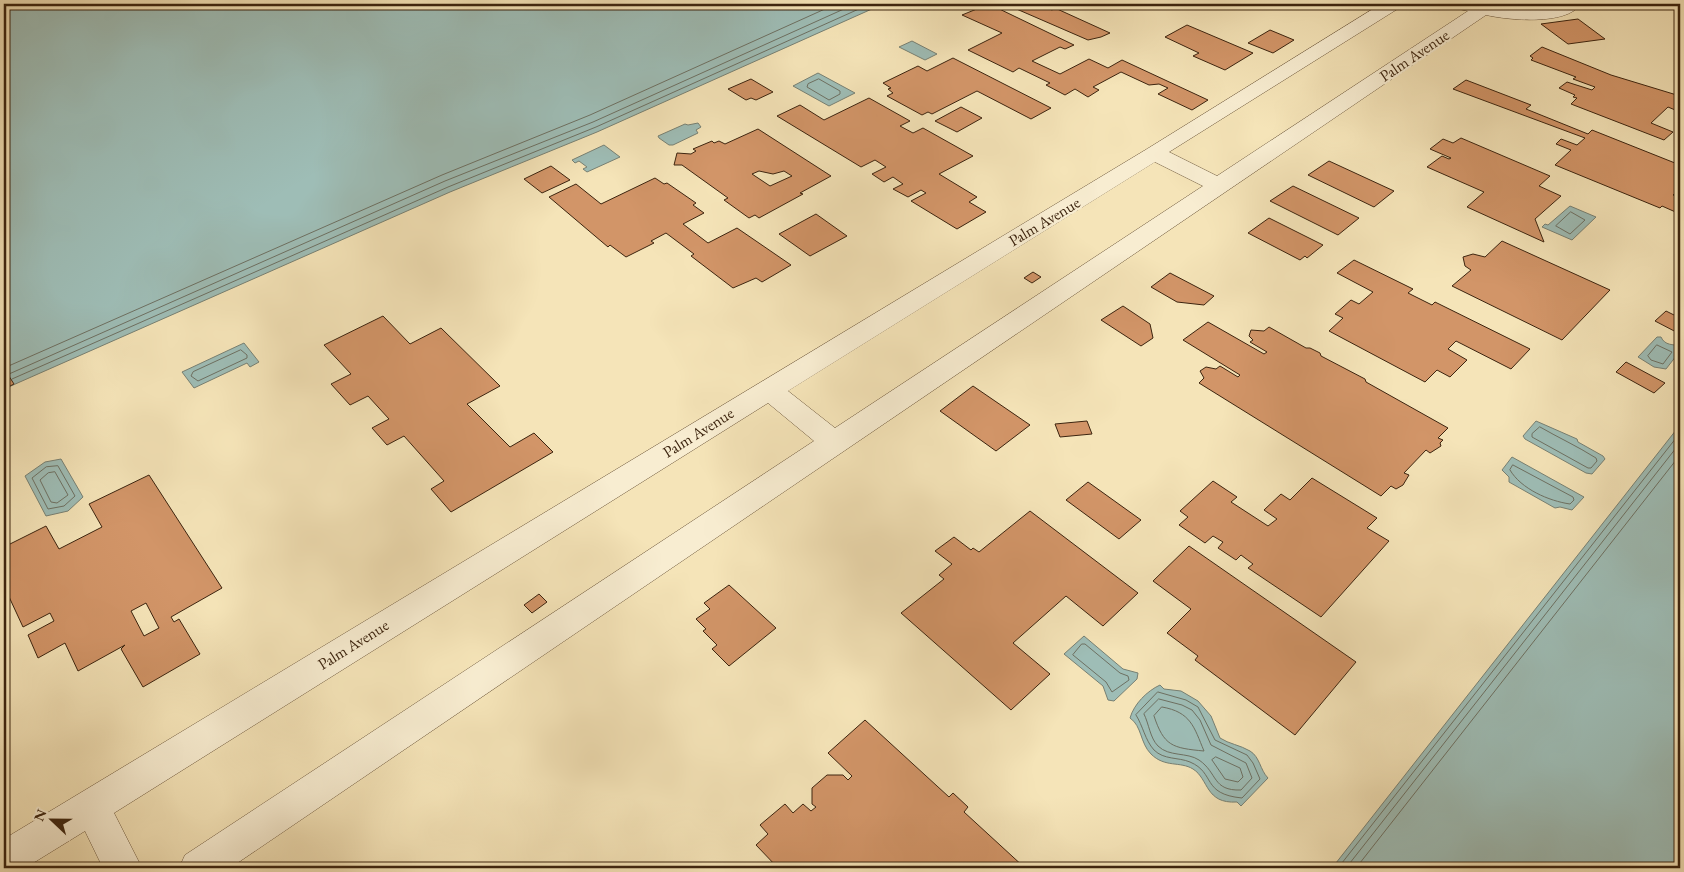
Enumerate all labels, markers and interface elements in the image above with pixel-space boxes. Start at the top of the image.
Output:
street label: Palm Avenue [1375,24,1453,86]
street label: Palm Avenue [1005,192,1084,251]
street label: Palm Avenue [659,402,738,462]
street label: Palm Avenue [314,614,393,674]
north arrow [28,794,78,844]
text: N [29,806,51,824]

